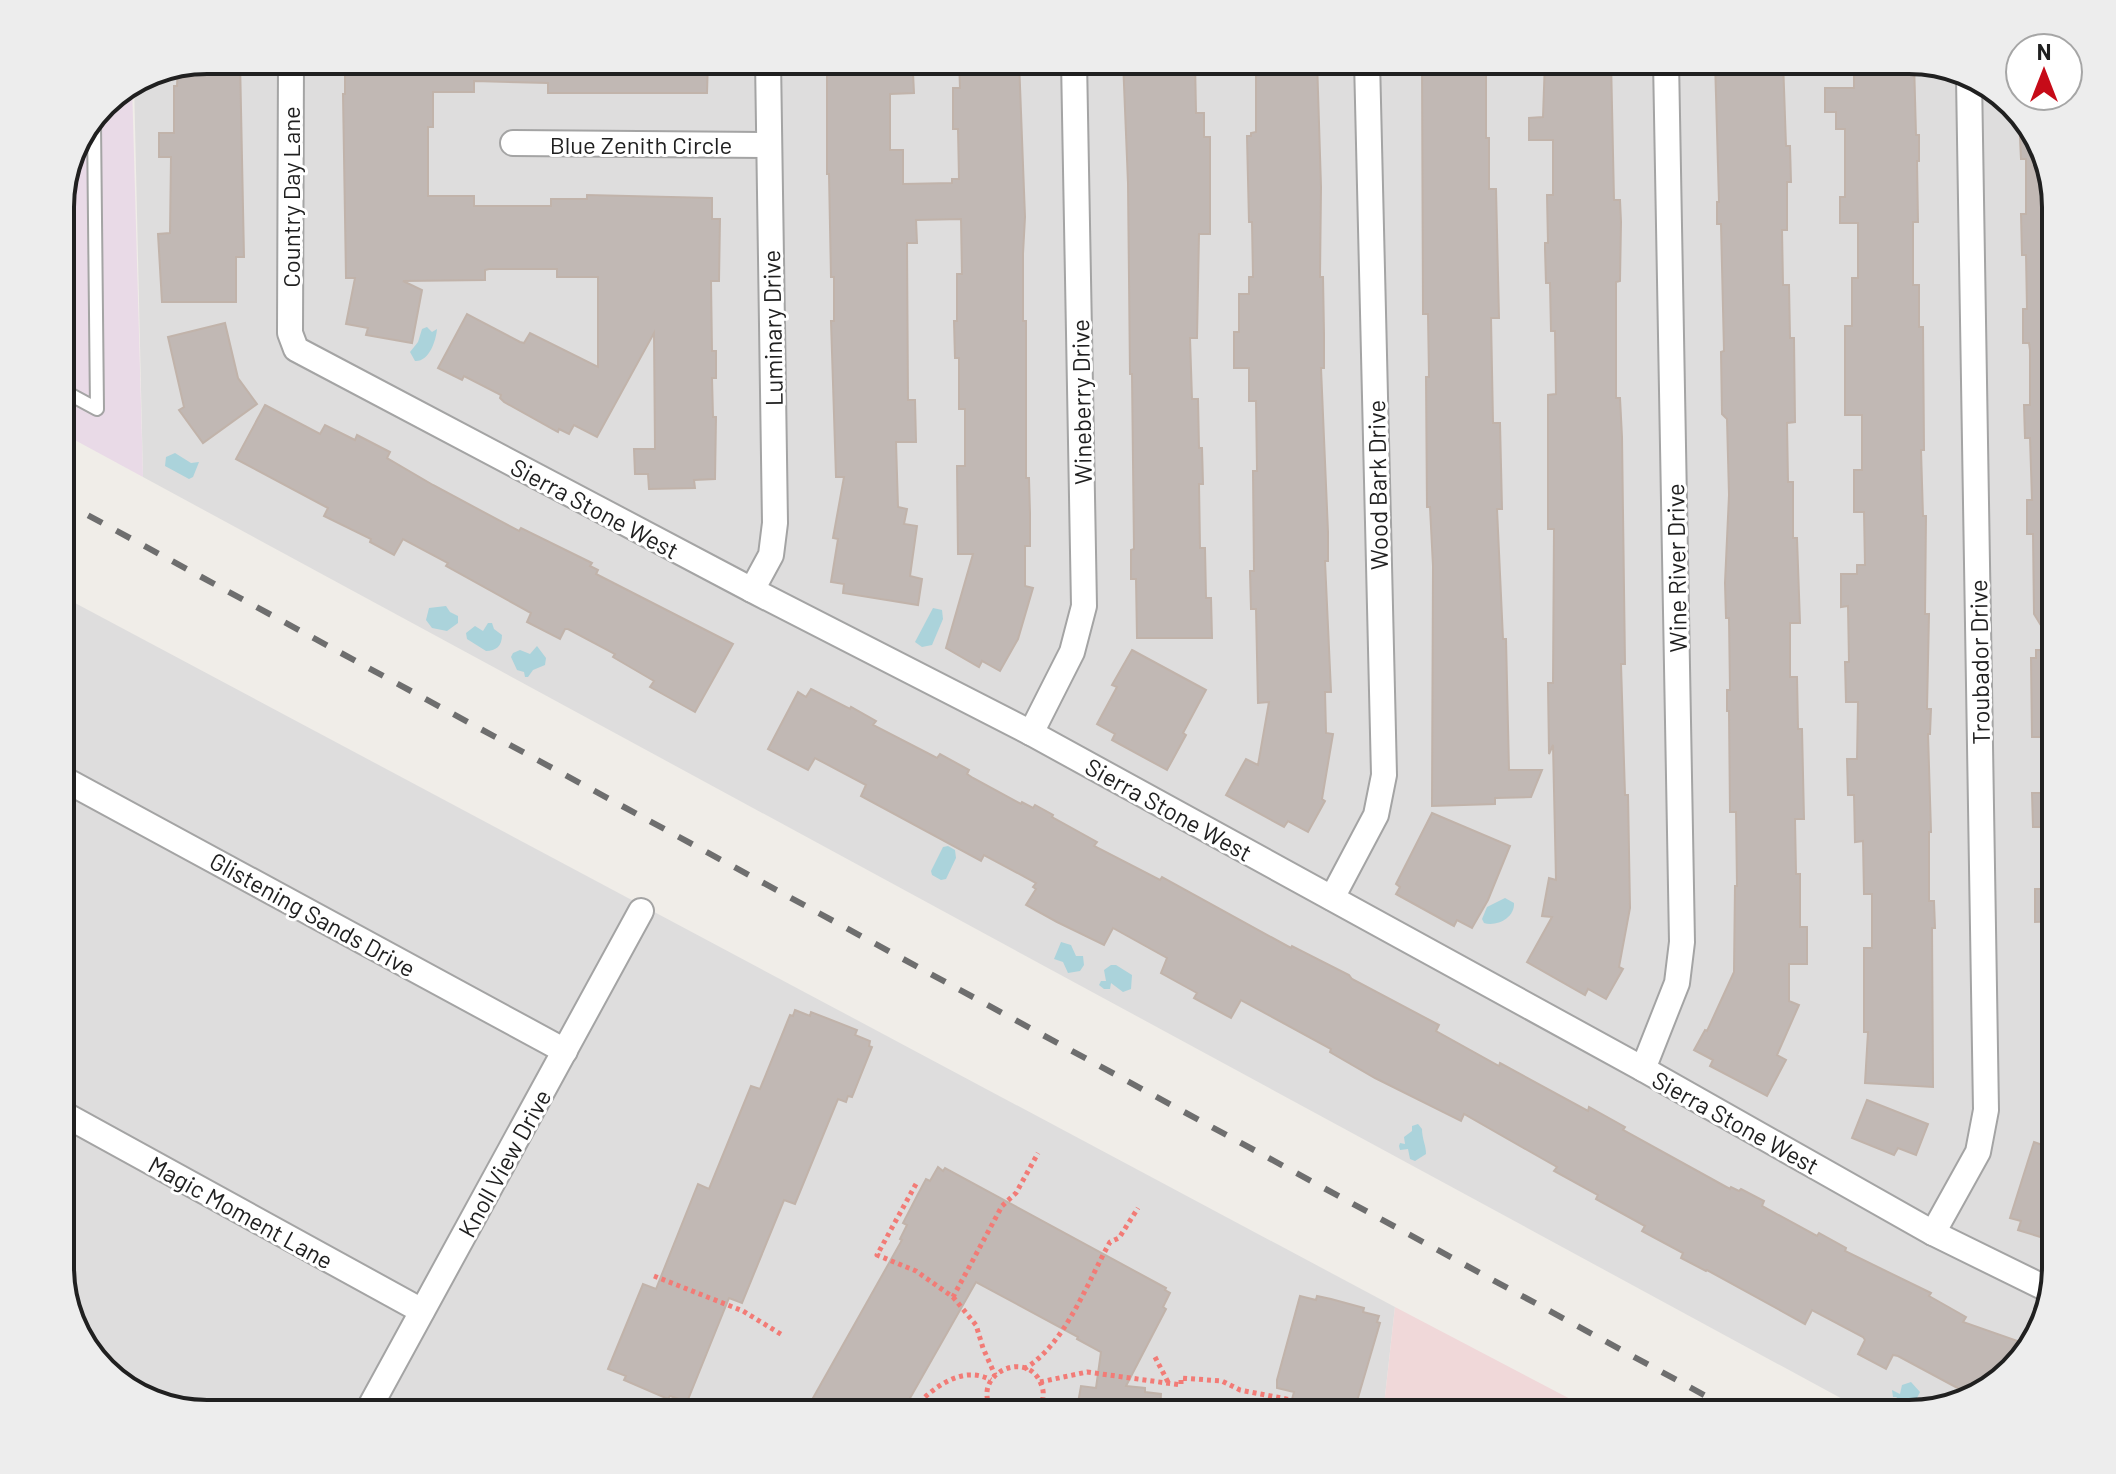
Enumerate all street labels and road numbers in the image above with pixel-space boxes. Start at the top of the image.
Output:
street label: Country Day Lane [276,106,305,288]
street label: Blue Zenith Circle [550,130,732,159]
street label: Luminary Drive [756,250,788,406]
street label: Wineberry Drive [1065,319,1097,485]
street label: Wood Bark Drive [1361,400,1393,570]
street label: Sierra Stone West [506,452,684,564]
street label: Wine River Drive [1660,483,1692,653]
street label: Troubador Drive [1963,579,1995,745]
street label: Sierra Stone West [1081,751,1257,867]
street label: Glistening Sands Drive [205,845,421,983]
street label: Sierra Stone West [1648,1064,1824,1180]
street label: Knoll View Drive [451,1084,557,1242]
street label: Magic Moment Lane [144,1149,338,1275]

